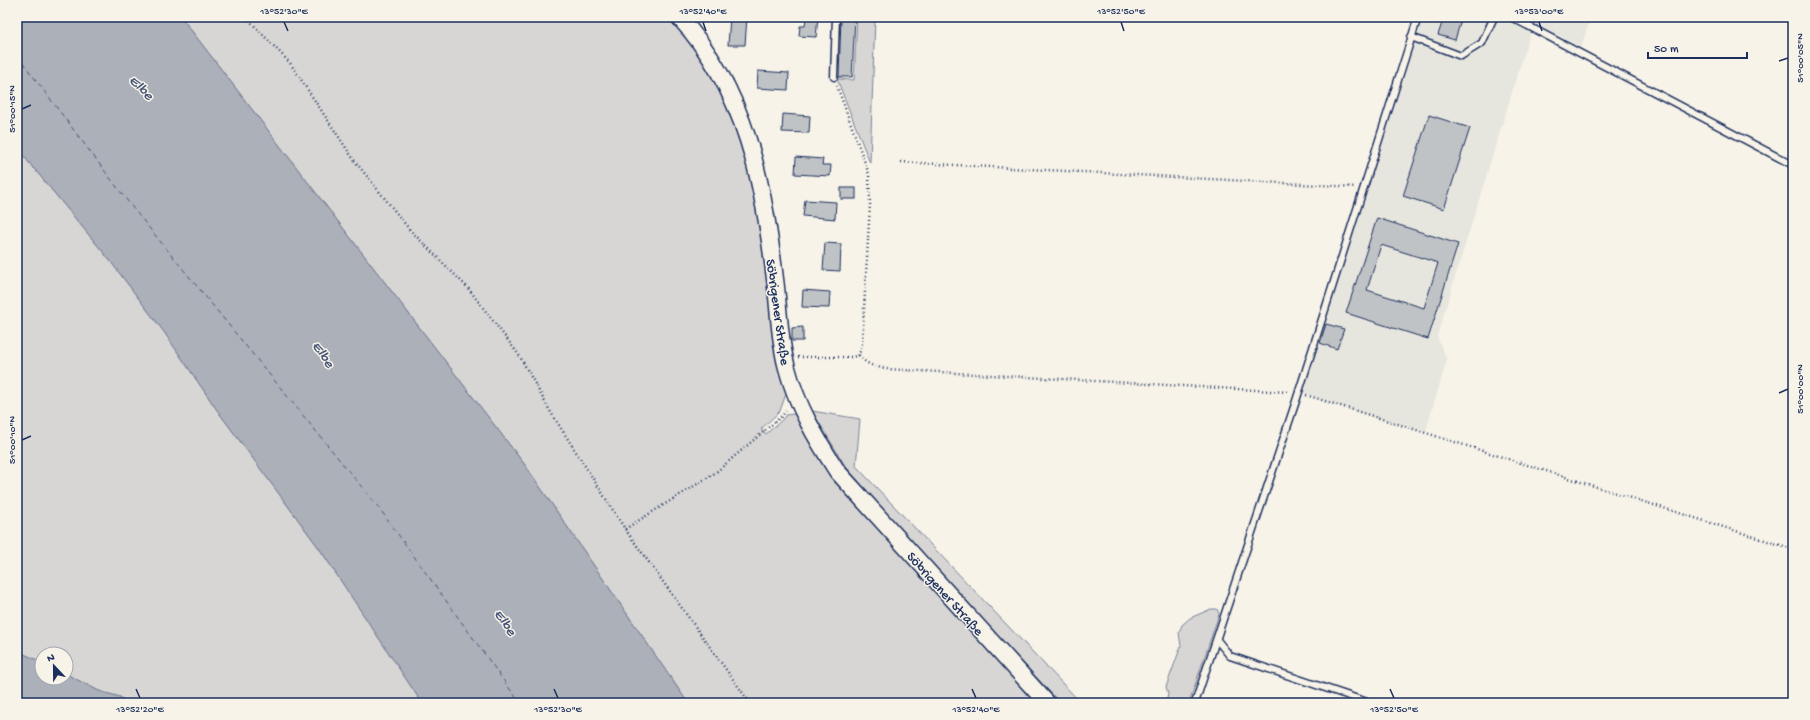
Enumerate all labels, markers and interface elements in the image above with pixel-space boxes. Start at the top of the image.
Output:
text: 13°52'30"E [259,6,309,18]
text: 13°52'40"E [678,6,727,18]
text: 13°52'50"E [1096,6,1146,18]
text: 13°53'00"E [1514,6,1564,18]
text: 51°00'05"N [1795,33,1807,83]
scale bar [1648,34,1747,60]
text: 50 m [1654,43,1679,57]
water label: Elbe [124,72,158,106]
text: 51°00'15"N [7,85,19,133]
street label: Söbrigener Straße [761,258,793,367]
water label: Elbe [307,338,338,373]
text: 51°00'00"N [1795,364,1807,414]
text: 51°00'10"N [7,415,19,464]
street label: Söbrigener Straße [902,549,987,641]
water label: Elbe [489,606,520,641]
north arrow [34,646,74,686]
text: N [45,652,57,665]
text: 13°52'20"E [115,704,164,716]
text: 13°52'30"E [533,704,583,716]
text: 13°52'40"E [951,704,1000,716]
text: 13°52'50"E [1369,704,1419,716]

